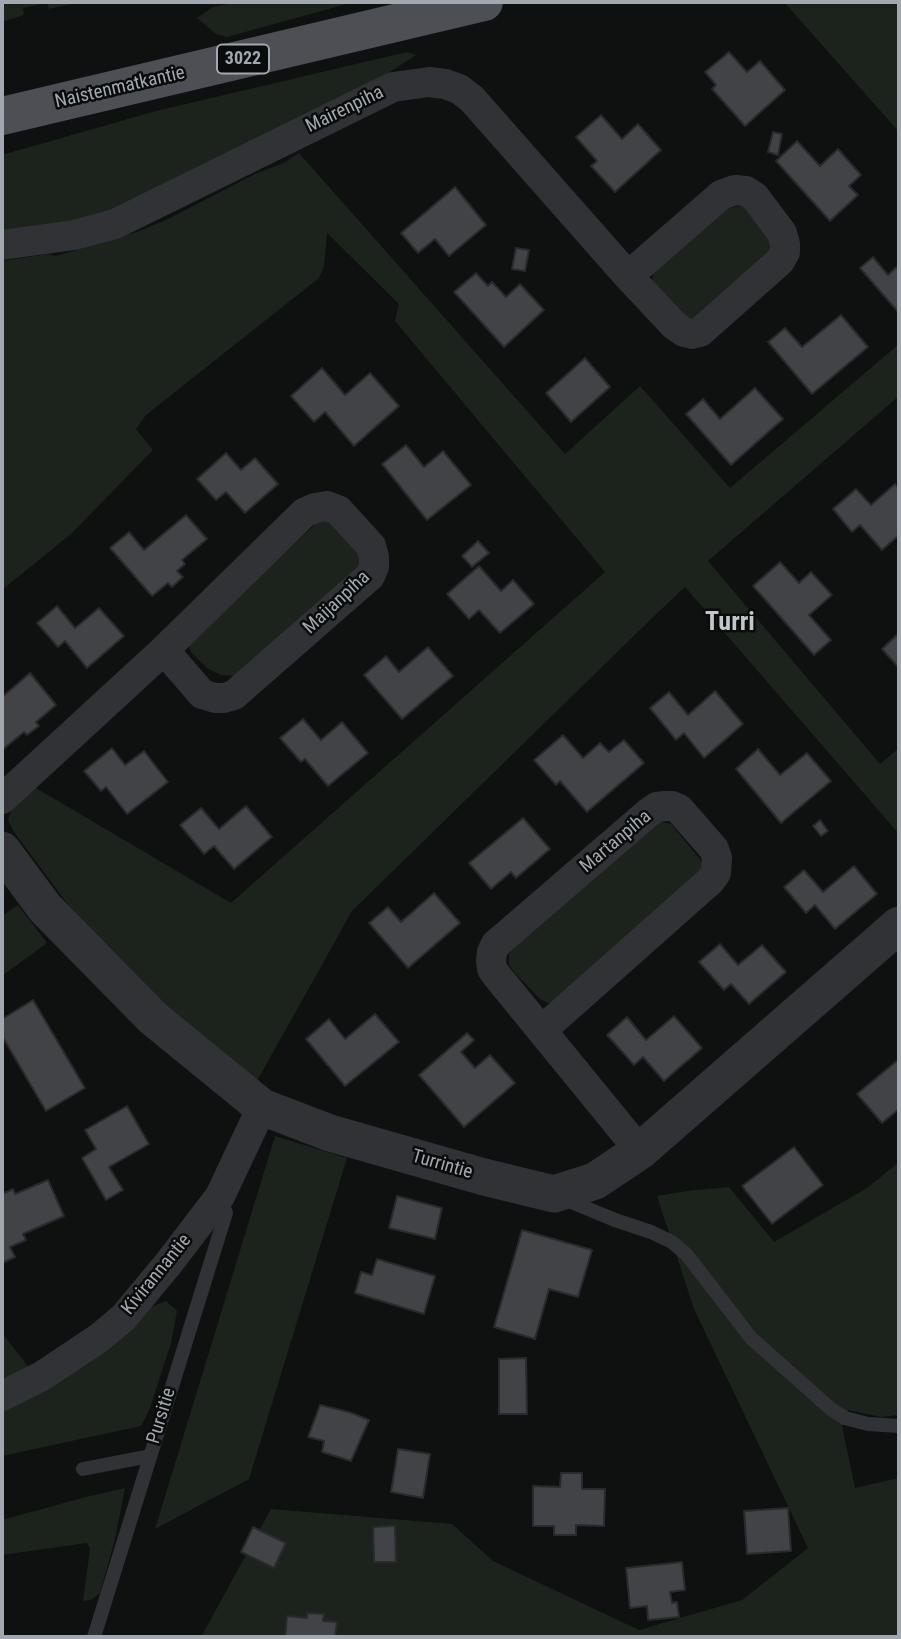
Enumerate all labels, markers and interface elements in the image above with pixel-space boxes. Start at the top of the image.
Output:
road number: 3022 [217,44,269,74]
street label: Naistenmatkantie [53,62,187,114]
street label: Mairenpiha [302,81,388,139]
street label: Maijanpiha [299,567,375,639]
district label: Turri [705,607,755,639]
street label: Martanpiha [576,806,656,878]
street label: Turrintie [409,1145,475,1185]
street label: Kivirannantie [118,1230,196,1320]
street label: Pursitie [143,1385,181,1447]

